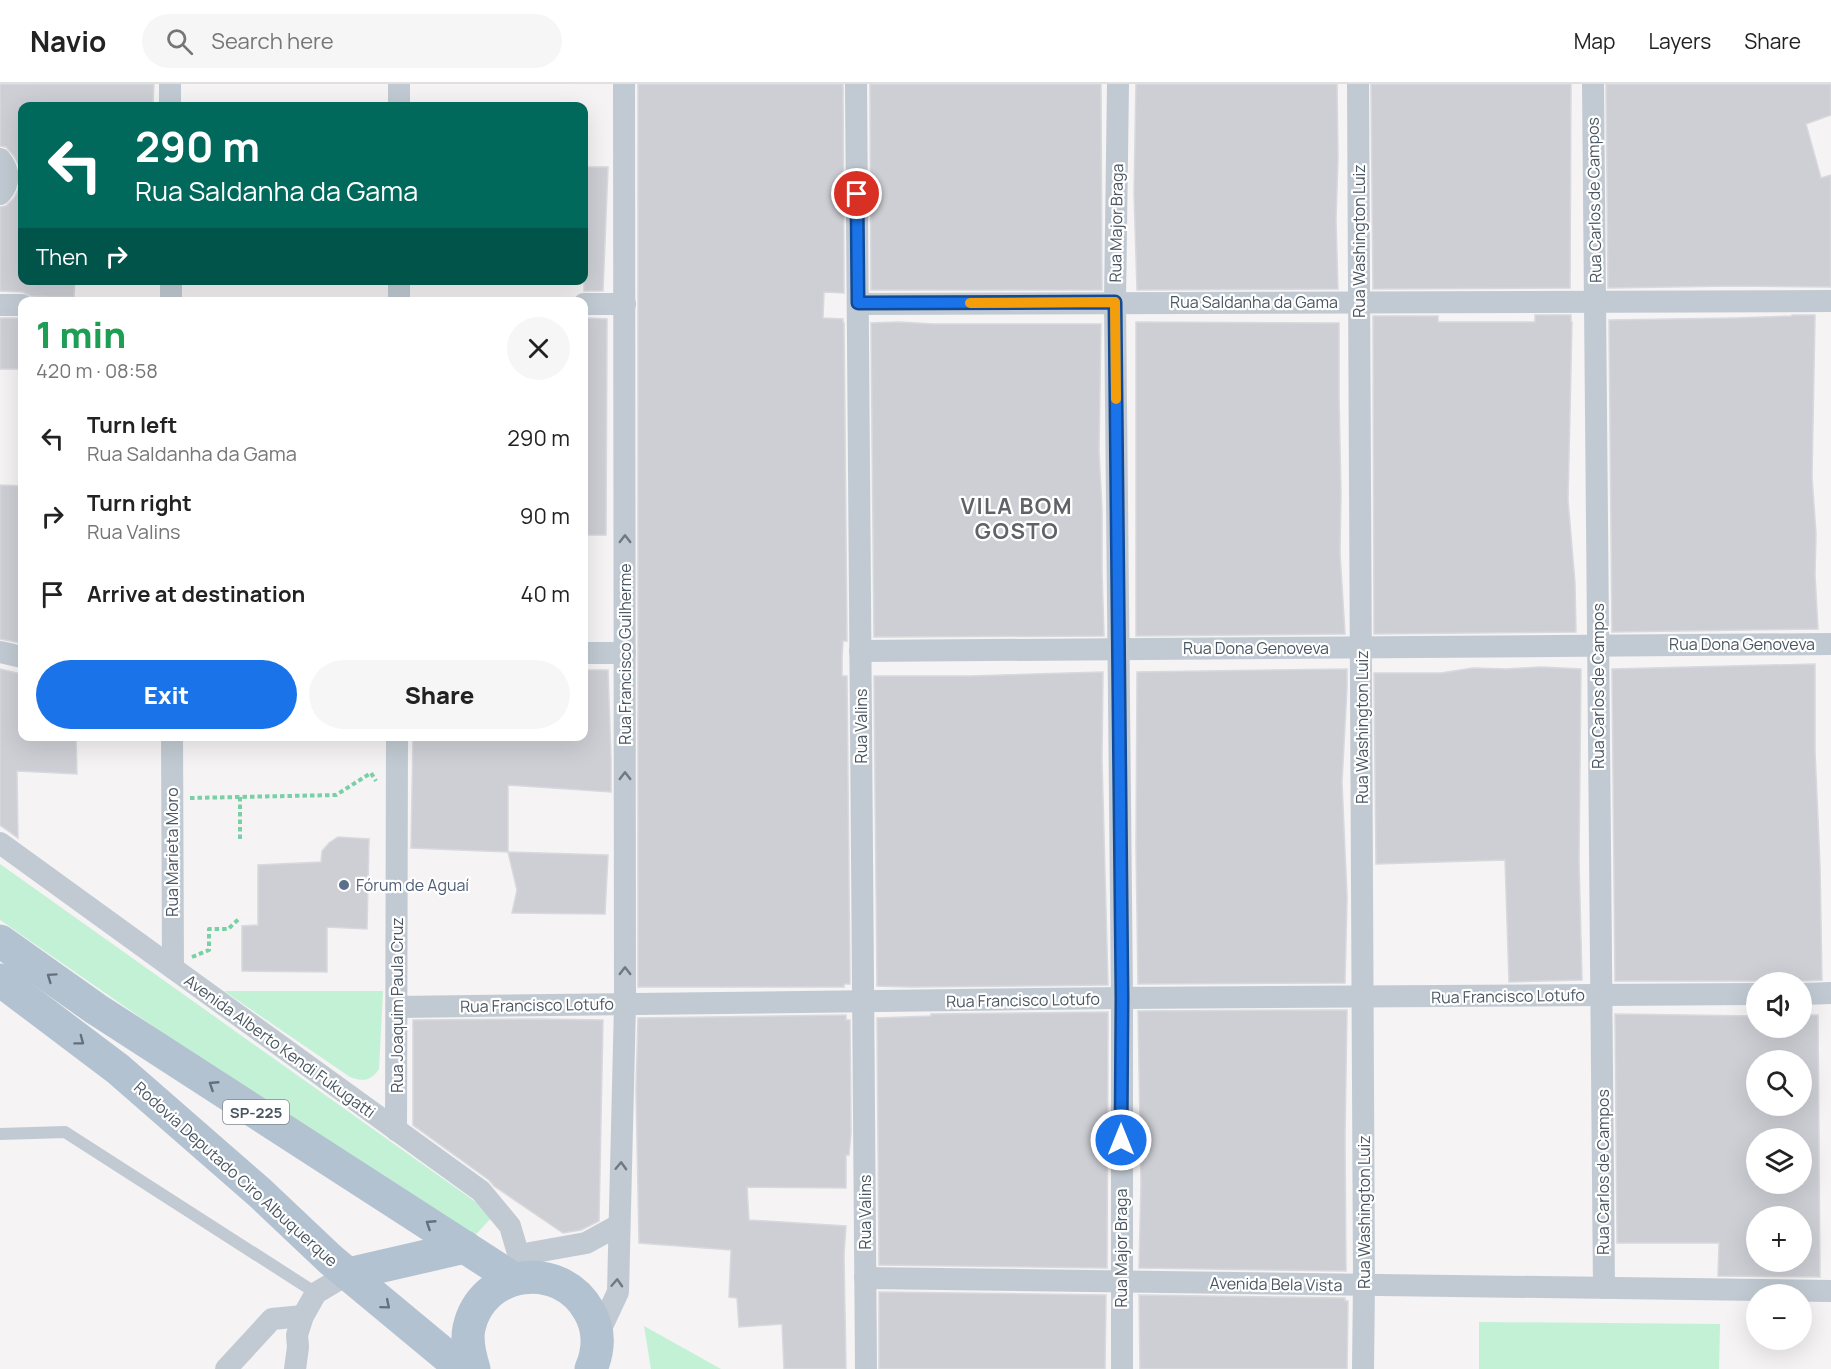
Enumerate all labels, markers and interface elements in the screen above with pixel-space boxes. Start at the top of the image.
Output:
search box [142,14,562,68]
text: Navio [30,22,106,60]
icon: search [163,25,196,58]
text: Search here [211,26,334,56]
text: Map [1574,27,1615,55]
text: Layers [1648,27,1711,55]
text: Share [1744,27,1801,55]
text: 290 m [135,117,260,175]
street label: Rua Carlos de Campos [1582,117,1606,283]
icon: left [36,126,114,204]
street label: Rua Major Braga [1104,163,1128,283]
street label: Rua Washington Luiz [1348,164,1370,318]
pin [831,168,882,219]
text: Rua Saldanha da Gama [135,172,418,209]
icon: arrive [840,177,873,210]
icon: right [100,240,133,273]
text: Then [36,242,88,272]
street label: Rua Saldanha da Gama [1170,291,1338,313]
text: 1 min [36,310,126,359]
button: close [507,317,570,380]
text: 420 m · 08:58 [36,357,158,384]
text: Turn left [87,410,177,440]
icon: left [36,422,69,455]
text: 290 m [507,423,570,453]
text: Rua Saldanha da Gama [87,440,297,467]
text: Turn right [87,488,192,518]
district label: VILA BOM GOSTO [961,491,1073,546]
icon: right [36,500,69,533]
text: 90 m [520,501,570,531]
text: Rua Valins [87,518,181,545]
one-way arrow [619,535,631,544]
street label: Rua Francisco Guilherme [614,563,636,745]
icon: arrive [36,578,69,611]
text: Arrive at destination [87,579,305,609]
text: 40 m [521,579,570,609]
street label: Rua Carlos de Campos [1587,603,1609,769]
street label: Rua Dona Genoveva [1669,633,1815,655]
street label: Rua Dona Genoveva [1183,637,1329,659]
street label: Rua Washington Luiz [1351,650,1373,804]
button: Exit [36,660,297,729]
button: Share [309,660,570,729]
street label: Rua Valins [850,689,872,763]
one-way arrow [619,772,631,781]
street label: Rua Marieta Moro [161,787,183,917]
place label: Fórum de Aguaí [356,874,469,896]
marker: Fórum de Aguaí [337,878,351,892]
street label: Rua Joaquim Paula Cruz [386,917,408,1093]
one-way arrow [619,967,631,976]
street label: Avenida Alberto Kendi Fukugatti [180,969,380,1123]
map controls [1746,972,1812,1350]
button: sound [1746,972,1812,1038]
one-way arrow [46,973,57,984]
street label: Rua Francisco Lotufo [1431,984,1585,1008]
street label: Rua Francisco Lotufo [946,988,1100,1012]
street label: Rua Francisco Lotufo [460,993,614,1017]
one-way arrow [74,1033,85,1044]
button: search [1746,1050,1812,1116]
street label: Rodovia Deputado Ciro Albuquerque [129,1076,343,1272]
one-way arrow [209,1080,219,1092]
street label: Rua Carlos de Campos [1592,1089,1614,1255]
road number: SP-225 [223,1100,289,1124]
position arrow [1089,1108,1153,1172]
button: layers [1746,1128,1812,1194]
street label: Rua Washington Luiz [1353,1135,1375,1289]
one-way arrow [614,1162,627,1171]
street label: Rua Valins [854,1175,876,1249]
street label: Rua Major Braga [1110,1189,1132,1307]
button: + [1746,1206,1812,1272]
one-way arrow [426,1220,436,1232]
street label: Avenida Bela Vista [1209,1272,1343,1296]
one-way arrow [611,1278,624,1287]
button: − [1746,1284,1812,1350]
one-way arrow [380,1298,391,1309]

